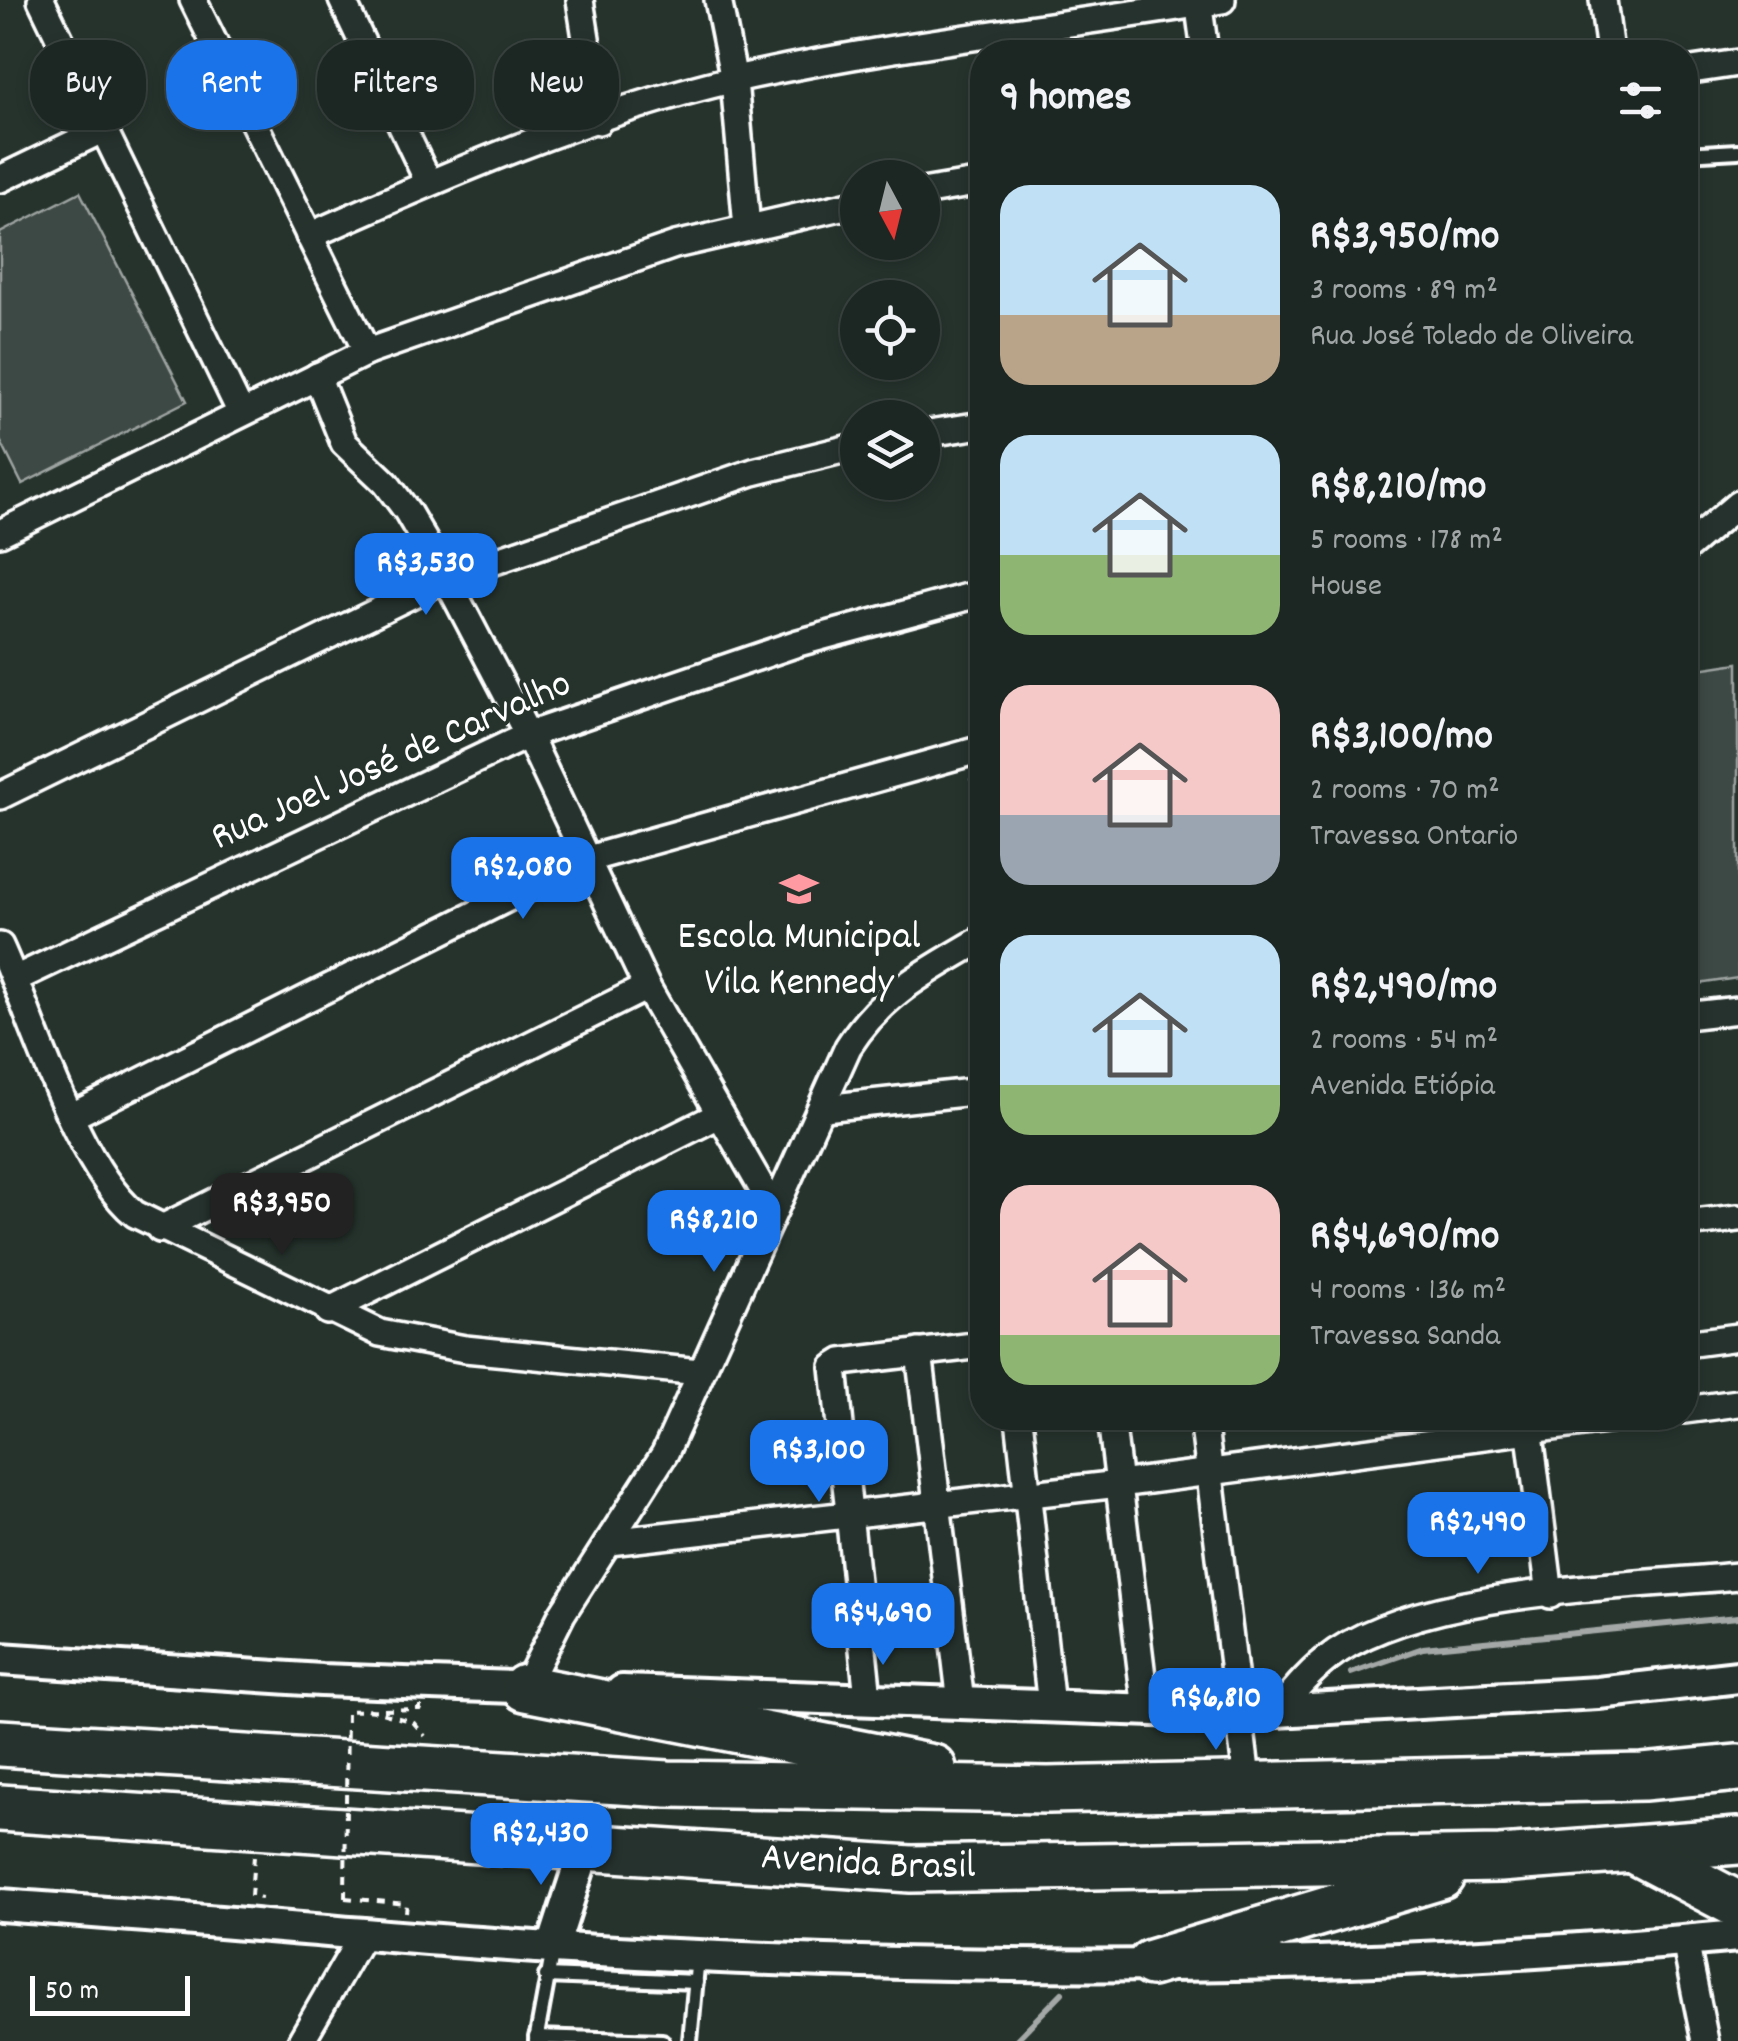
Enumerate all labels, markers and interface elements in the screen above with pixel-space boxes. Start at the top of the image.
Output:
chip: Buy [30,40,146,130]
chip: Rent [166,40,297,130]
chip: Filters [317,40,474,130]
chip: New [494,40,619,130]
text: 9 homes [1000,70,1132,130]
icon: filters [1613,73,1668,128]
north arrow [840,160,940,260]
map controls [840,160,940,500]
text: R$3,950/mo [1310,209,1499,269]
icon: home [1080,225,1200,345]
text: 3 rooms · 89 m² [1310,269,1498,315]
button: locate [840,280,940,380]
text: Rua José Toledo de Oliveira [1310,315,1633,361]
button: layers [840,400,940,500]
text: R$8,210/mo [1310,459,1487,519]
icon: home [1080,475,1200,595]
text: 5 rooms · 178 m² [1310,519,1503,565]
pin: R$3,530 [334,533,518,618]
text: R$3,530 [377,542,475,588]
text: House [1310,565,1382,611]
street label: Rua Joel José de Carvalho [203,658,581,868]
text: R$3,100/mo [1310,709,1493,769]
icon: home [1080,725,1200,845]
text: 2 rooms · 70 m² [1310,769,1500,815]
text: Travessa Ontario [1310,815,1518,861]
pin: R$2,080 [431,837,615,922]
text: R$2,080 [473,846,573,892]
school or university icon: Escola Municipal Vila Kennedy [778,868,820,910]
place label: Escola Municipal Vila Kennedy [678,911,920,1014]
text: R$2,490/mo [1310,959,1497,1019]
icon: home [1080,975,1200,1095]
text: 2 rooms · 54 m² [1310,1019,1498,1065]
text: Avenida Etiópia [1310,1065,1495,1111]
pin: R$3,950 [190,1173,374,1258]
text: R$3,950 [232,1182,332,1228]
pin: R$8,210 [622,1190,806,1275]
text: R$8,210 [669,1199,759,1245]
text: R$4,690/mo [1310,1209,1499,1269]
icon: home [1080,1225,1200,1345]
text: 4 rooms · 136 m² [1310,1269,1506,1315]
text: Travessa Sanda [1310,1315,1500,1361]
pin: R$3,100 [727,1420,911,1505]
text: R$3,100 [772,1429,866,1475]
pin: R$2,490 [1386,1492,1570,1577]
text: R$2,490 [1429,1501,1527,1547]
pin: R$4,690 [791,1583,975,1668]
text: R$4,690 [834,1592,932,1638]
pin: R$6,810 [1124,1668,1308,1753]
text: R$6,810 [1171,1677,1261,1723]
pin: R$2,430 [449,1803,633,1888]
text: R$2,430 [493,1812,589,1858]
street label: Avenida Brasil [759,1831,976,1898]
scale bar [30,1971,190,2016]
text: 50 m [45,1973,99,2013]

